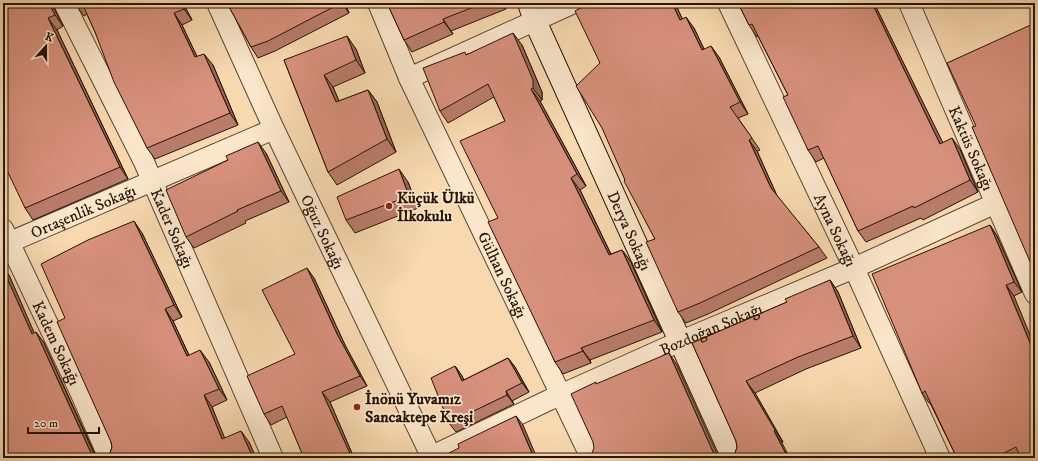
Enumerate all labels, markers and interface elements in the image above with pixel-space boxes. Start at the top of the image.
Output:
north arrow [26,26,66,66]
text: K [43,30,56,46]
street label: Kaktüs Sokağı [944,103,998,194]
street label: Ortaşenlik Sokağı [28,180,139,243]
street label: Kader Sokağı [146,186,198,271]
place label: Küçük Ülkü İlkokulu [397,188,475,226]
street label: Derya Sokağı [602,188,656,274]
street label: Ayna Sokağı [809,190,861,270]
street label: Oğuz Sokağı [296,192,349,272]
marker: Küçük Ülkü İlkokulu [384,201,394,211]
street label: Gülhan Sokağı [473,228,531,321]
street label: Kadem Sokağı [27,298,84,389]
street label: Bozdoğan Sokağı [657,299,766,360]
place label: İnönü Yuvamız Sancaktepe Kreşi [365,389,473,427]
marker: İnönü Yuvamız Sancaktepe Kreşi [352,402,362,412]
scale bar [28,409,99,435]
text: 20 m [34,416,58,431]

